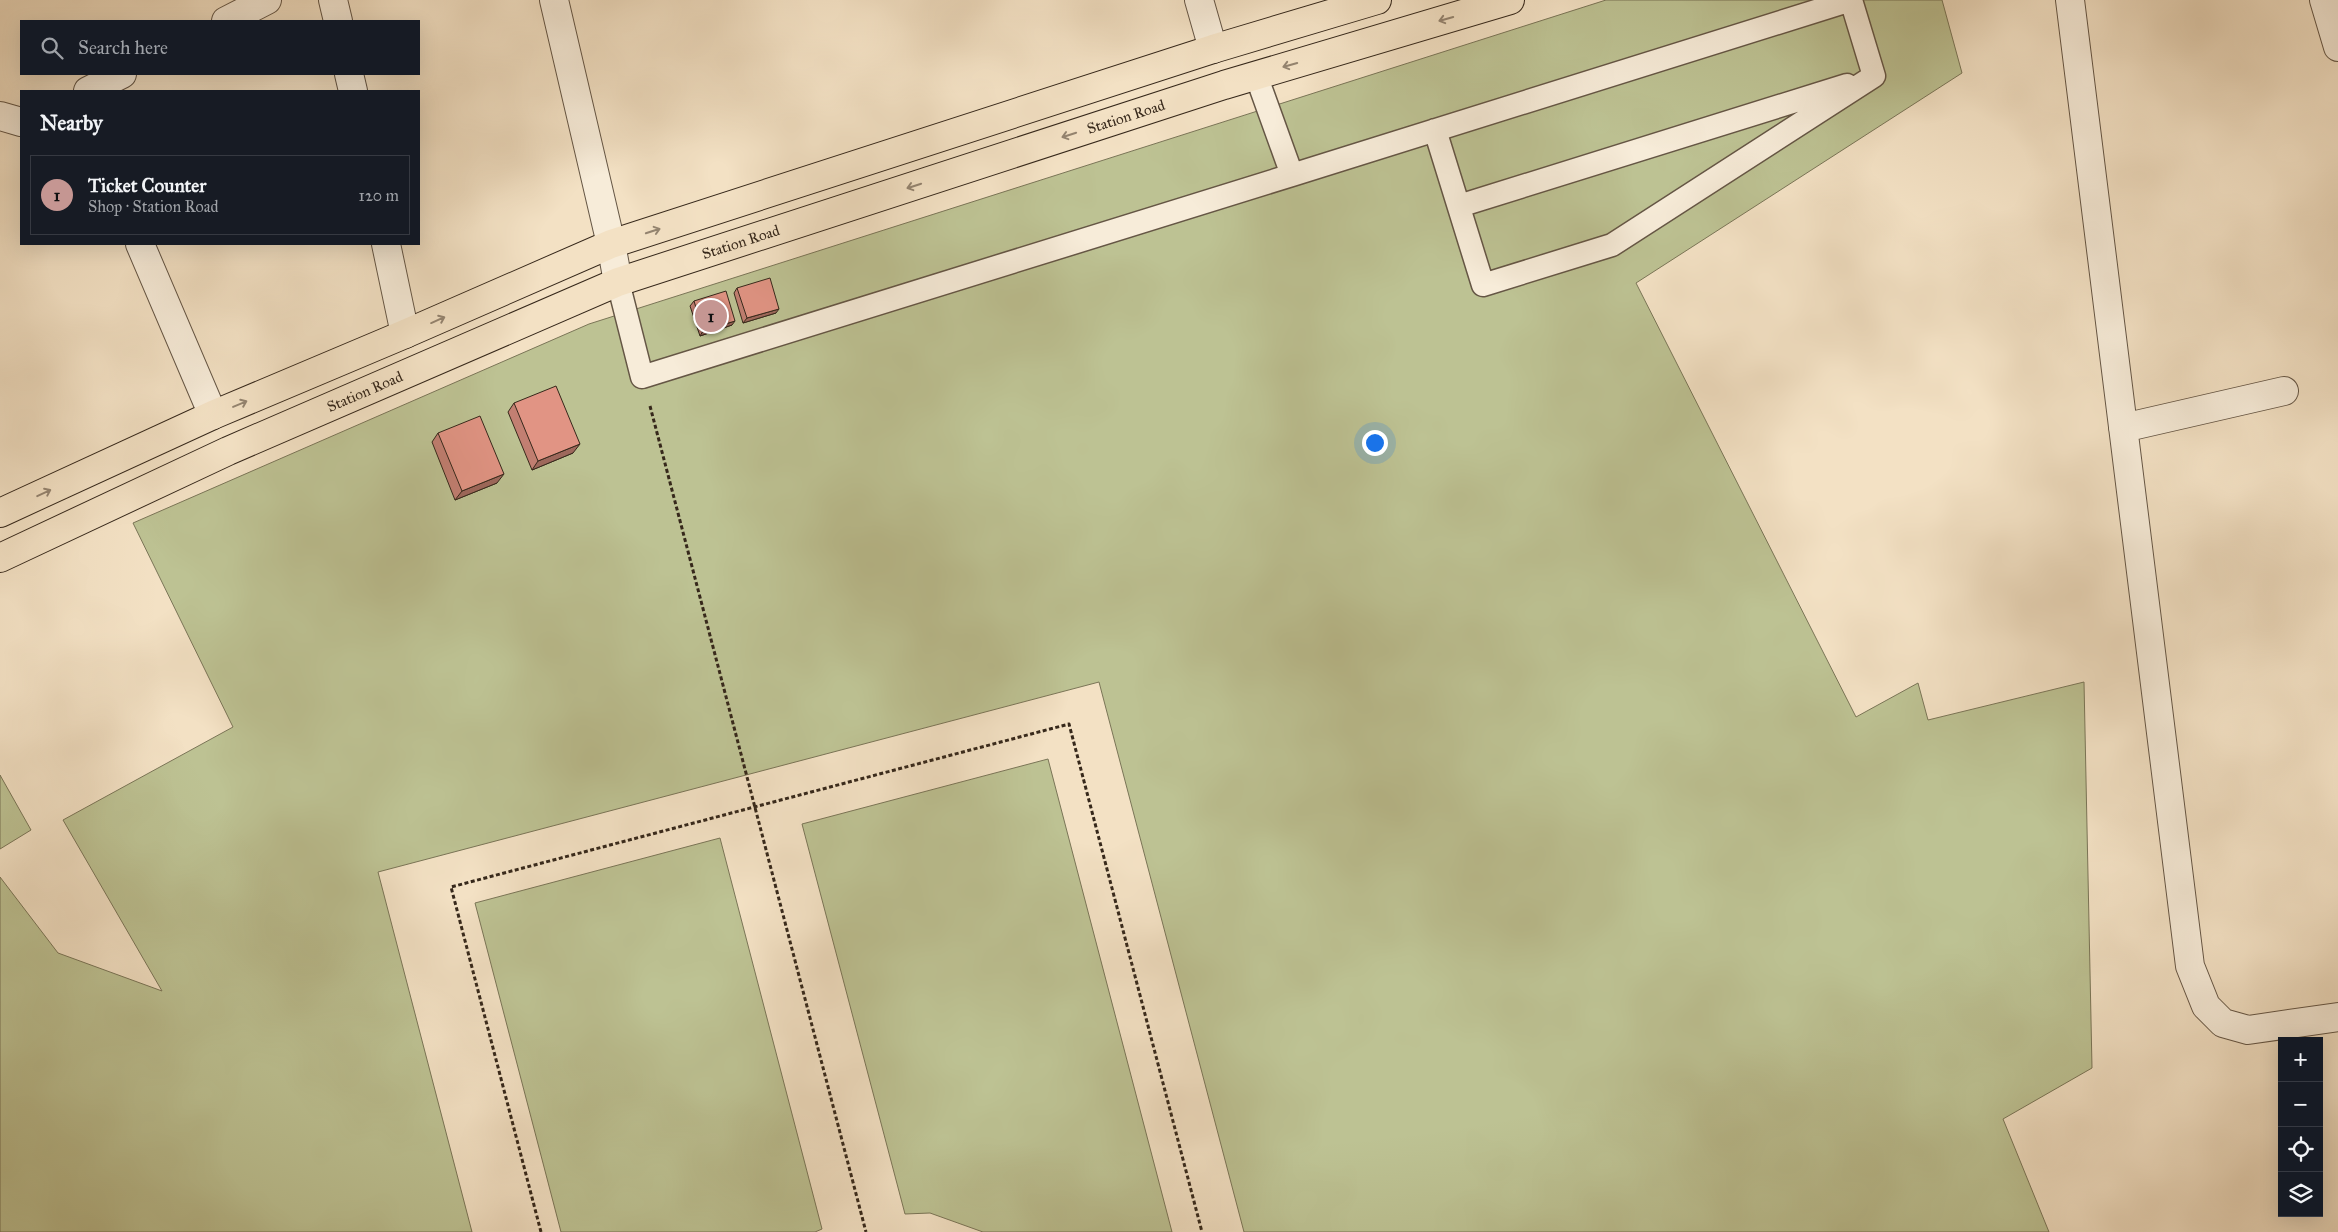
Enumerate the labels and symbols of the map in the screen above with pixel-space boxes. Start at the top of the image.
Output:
one-way arrow [1438,14,1454,24]
one-way arrow [1283,60,1299,70]
street label: Station Road [1085,96,1168,138]
one-way arrow [1061,131,1077,141]
one-way arrow [906,181,922,191]
street label: Station Road [700,221,782,263]
one-way arrow [644,226,660,235]
pin: 1 [695,297,727,335]
one-way arrow [430,315,445,325]
street label: Station Road [324,367,406,416]
one-way arrow [232,398,247,408]
your location [1362,430,1388,456]
one-way arrow [36,487,51,497]

